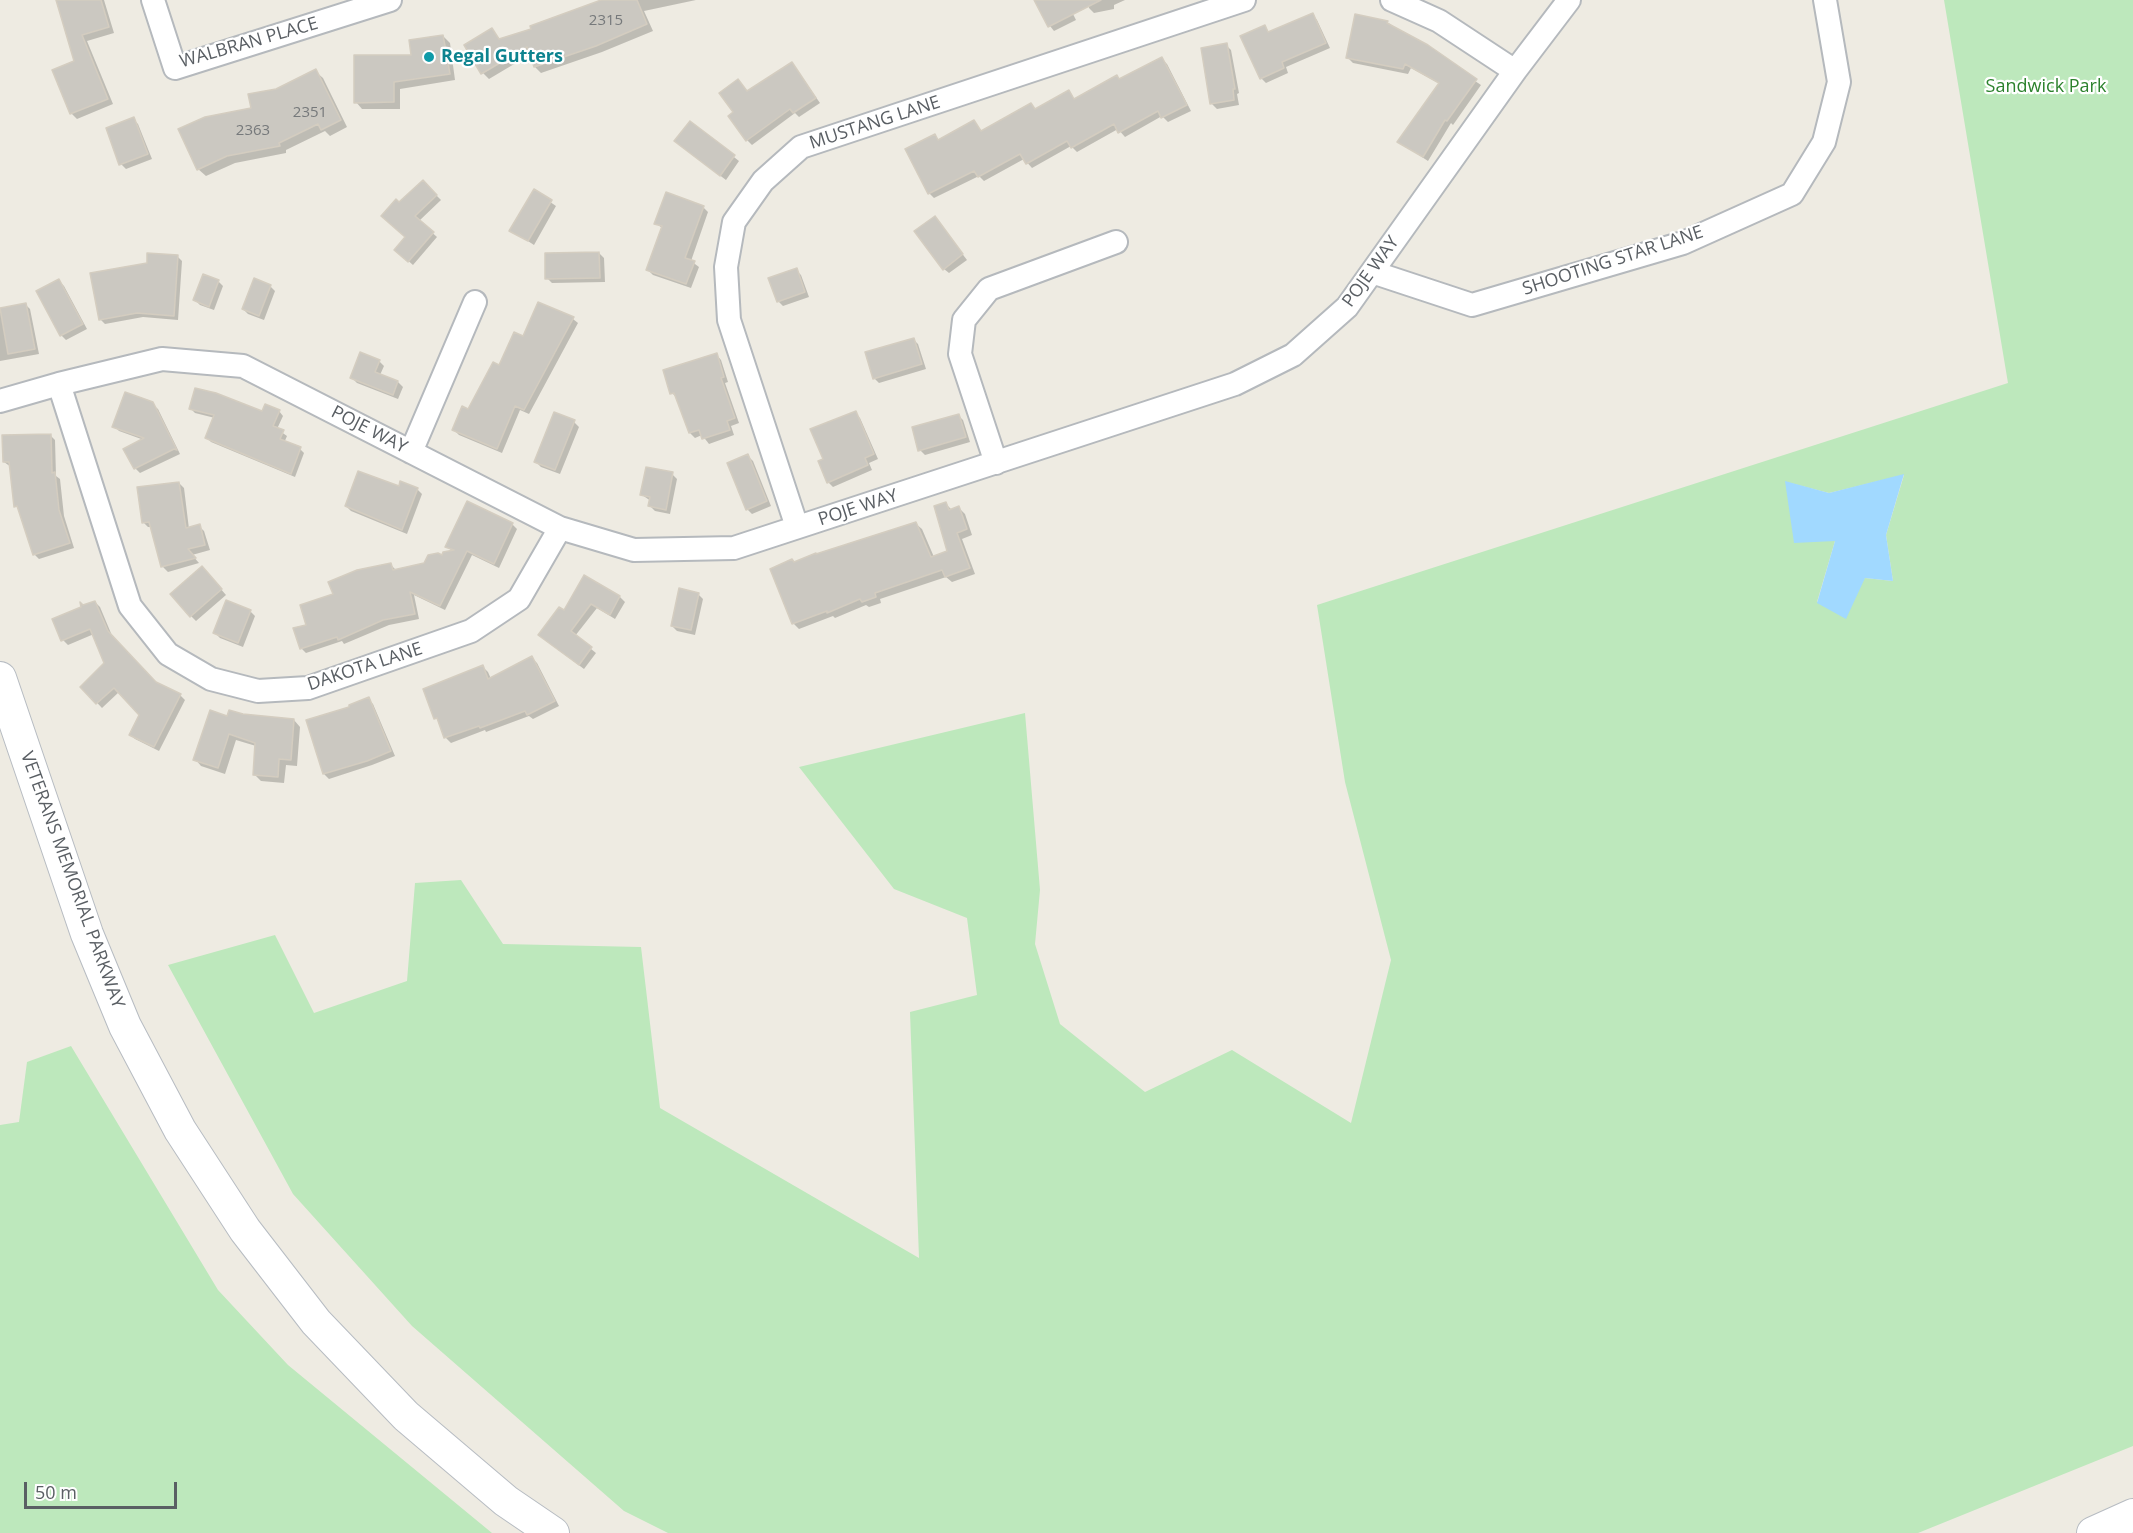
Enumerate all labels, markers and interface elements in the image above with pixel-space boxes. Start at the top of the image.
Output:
house number: 2315 [589,12,623,30]
street label: WALBRAN PLACE [177,13,321,73]
place label: Regal Gutters [441,46,563,68]
marker: Regal Gutters [422,50,436,64]
park label: Sandwick Park [1986,76,2106,98]
street label: MUSTANG LANE [807,92,943,154]
house number: 2351 [293,104,327,122]
house number: 2363 [236,122,270,140]
street label: SHOOTING STAR LANE [1520,222,1706,300]
street label: POJE WAY [1338,232,1404,312]
street label: POJE WAY [327,402,411,458]
street label: POJE WAY [815,485,901,531]
street label: DAKOTA LANE [305,638,425,696]
street label: VETERANS MEMORIAL PARKWAY [15,749,129,1011]
scale bar [27,1470,180,1508]
text: 50 m [35,1480,77,1504]

